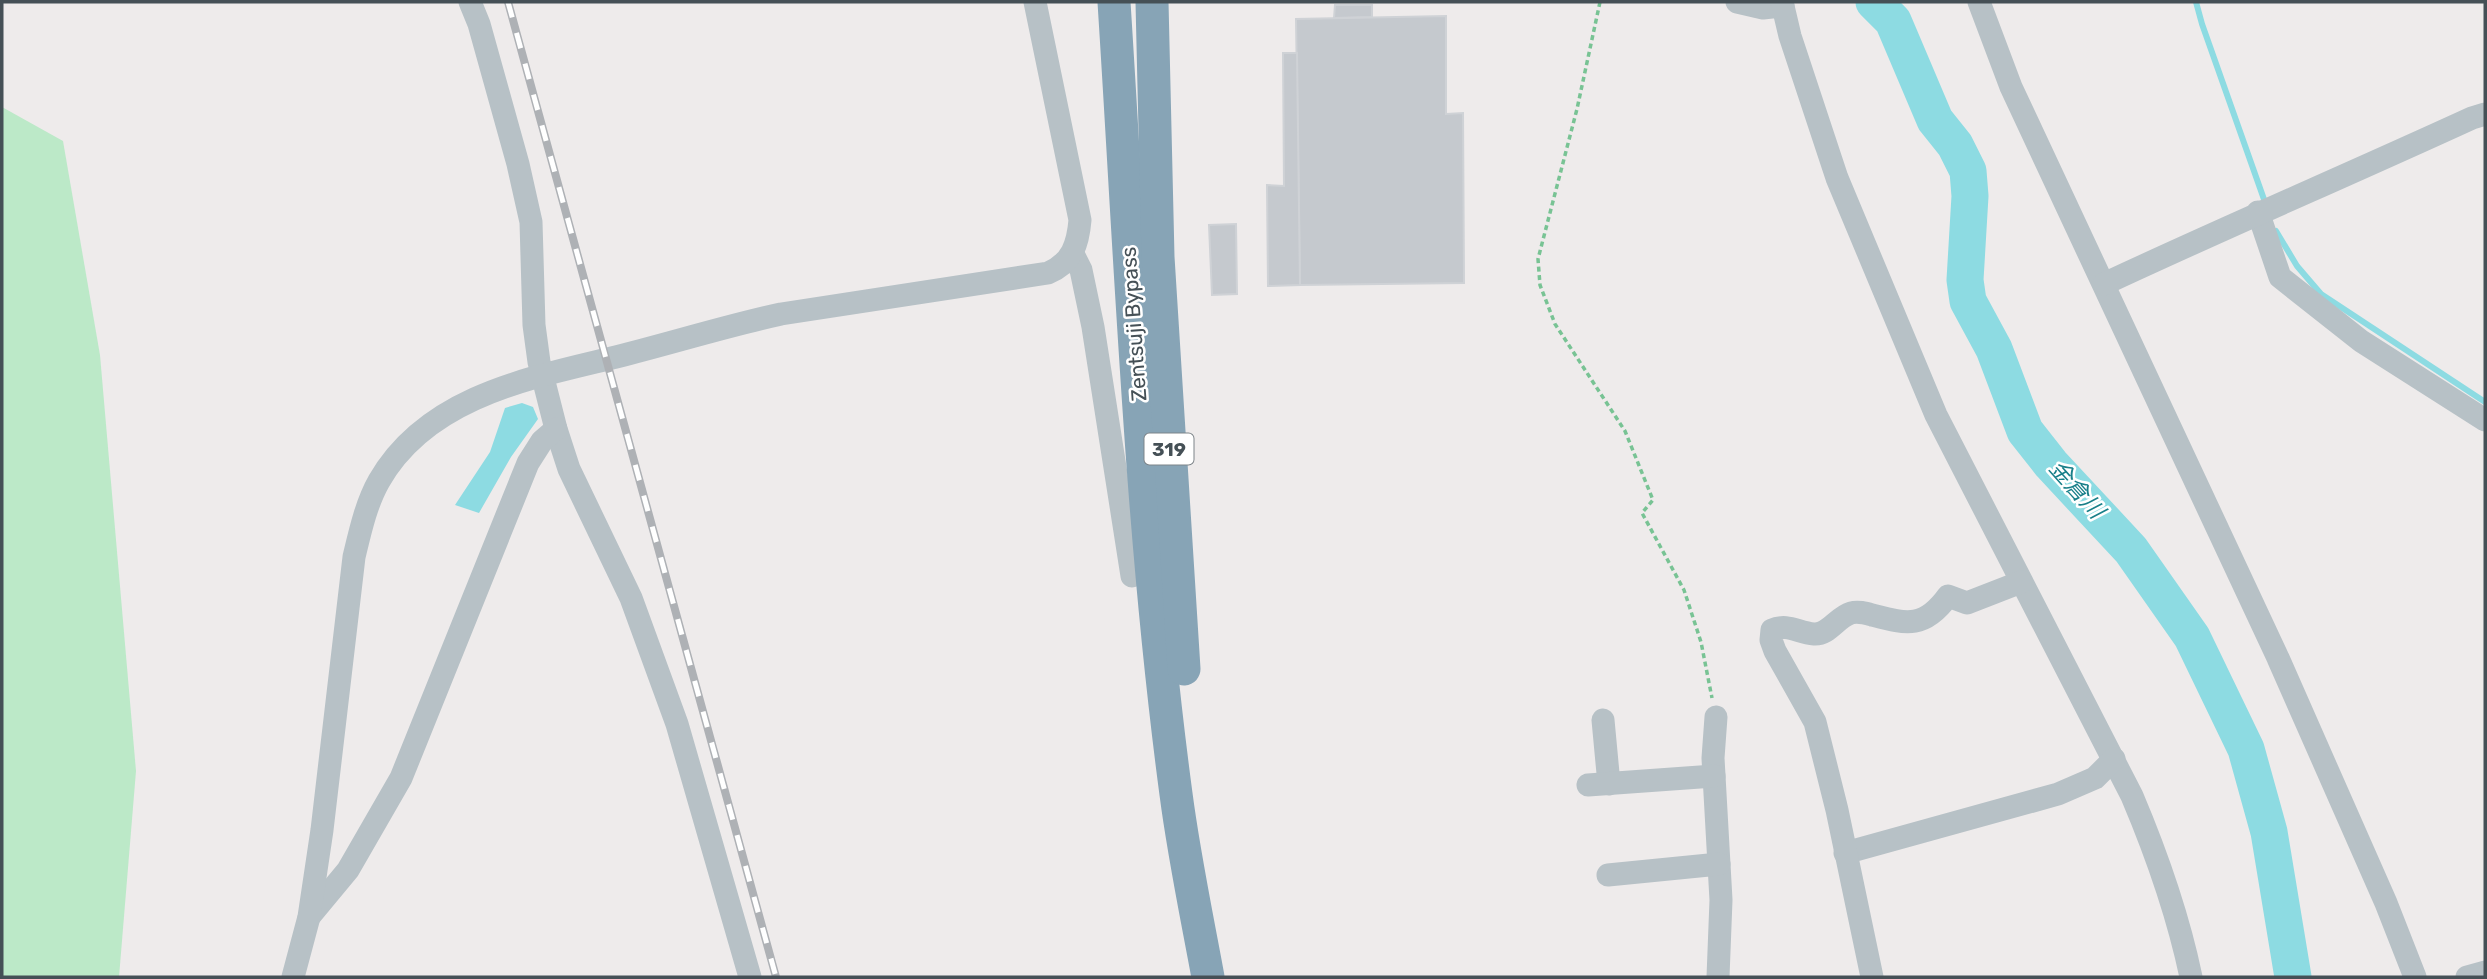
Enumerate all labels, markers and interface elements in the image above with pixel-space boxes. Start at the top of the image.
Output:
street label: Zentsuji Bypass [1116,246,1151,402]
road number: 319 [1144,433,1194,464]
water label: 金倉川 [2044,454,2112,526]

